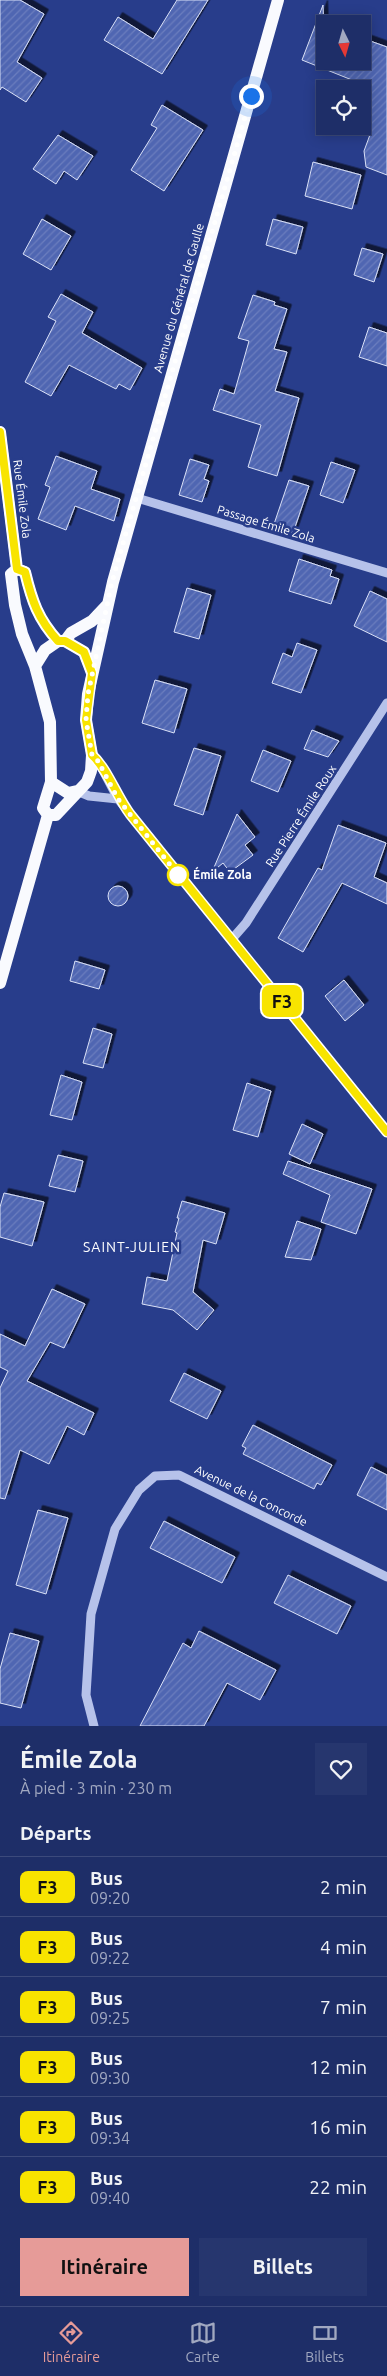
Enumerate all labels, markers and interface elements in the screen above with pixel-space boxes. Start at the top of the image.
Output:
north arrow [316,15,371,70]
map controls [316,15,371,135]
button: locate [316,80,371,135]
your location [239,84,264,109]
street label: Avenue du Général de Gaulle [151,222,206,374]
street label: Rue Émile Zola [11,459,34,539]
street label: Passage Émile Zola [216,502,317,545]
street label: Rue Pierre Émile Roux [263,762,338,869]
marker: Émile Zola [167,864,189,886]
place label: Émile Zola [193,866,252,881]
line badge: F3 [260,985,304,1017]
text: F3 [272,991,292,1011]
district label: SAINT-JULIEN [83,1239,181,1255]
street label: Avenue de la Concorde [193,1463,310,1528]
button: heart [315,1743,367,1795]
text: Émile Zola [20,1746,138,1773]
text: À pied · 3 min · 230 m [20,1779,172,1797]
text: Départs [20,1822,91,1844]
text: Bus [90,1867,123,1889]
text: 2 min [320,1876,367,1898]
text: F3 [37,1877,58,1897]
text: 09:20 [90,1889,130,1907]
text: Bus [90,1927,123,1949]
text: 4 min [320,1936,367,1958]
text: F3 [37,1937,58,1957]
text: 09:22 [90,1949,130,1967]
text: Bus [90,1987,123,2009]
text: 7 min [320,1996,367,2018]
text: F3 [37,1997,58,2017]
text: 09:25 [90,2009,130,2027]
text: Bus [90,2047,123,2069]
text: 12 min [309,2056,367,2078]
text: F3 [37,2057,58,2077]
text: 09:30 [90,2069,130,2087]
text: Bus [90,2107,123,2129]
text: 16 min [309,2116,367,2138]
text: F3 [37,2117,58,2137]
text: 09:34 [90,2129,130,2147]
text: Bus [90,2167,123,2189]
text: 22 min [309,2176,367,2198]
text: F3 [37,2177,58,2197]
text: 09:40 [90,2189,130,2207]
button: Itinéraire [20,2238,189,2296]
button: Billets [199,2238,367,2296]
tab: Itinéraire [43,2319,100,2365]
tab: Carte [185,2319,220,2365]
tab: Billets [305,2319,344,2365]

